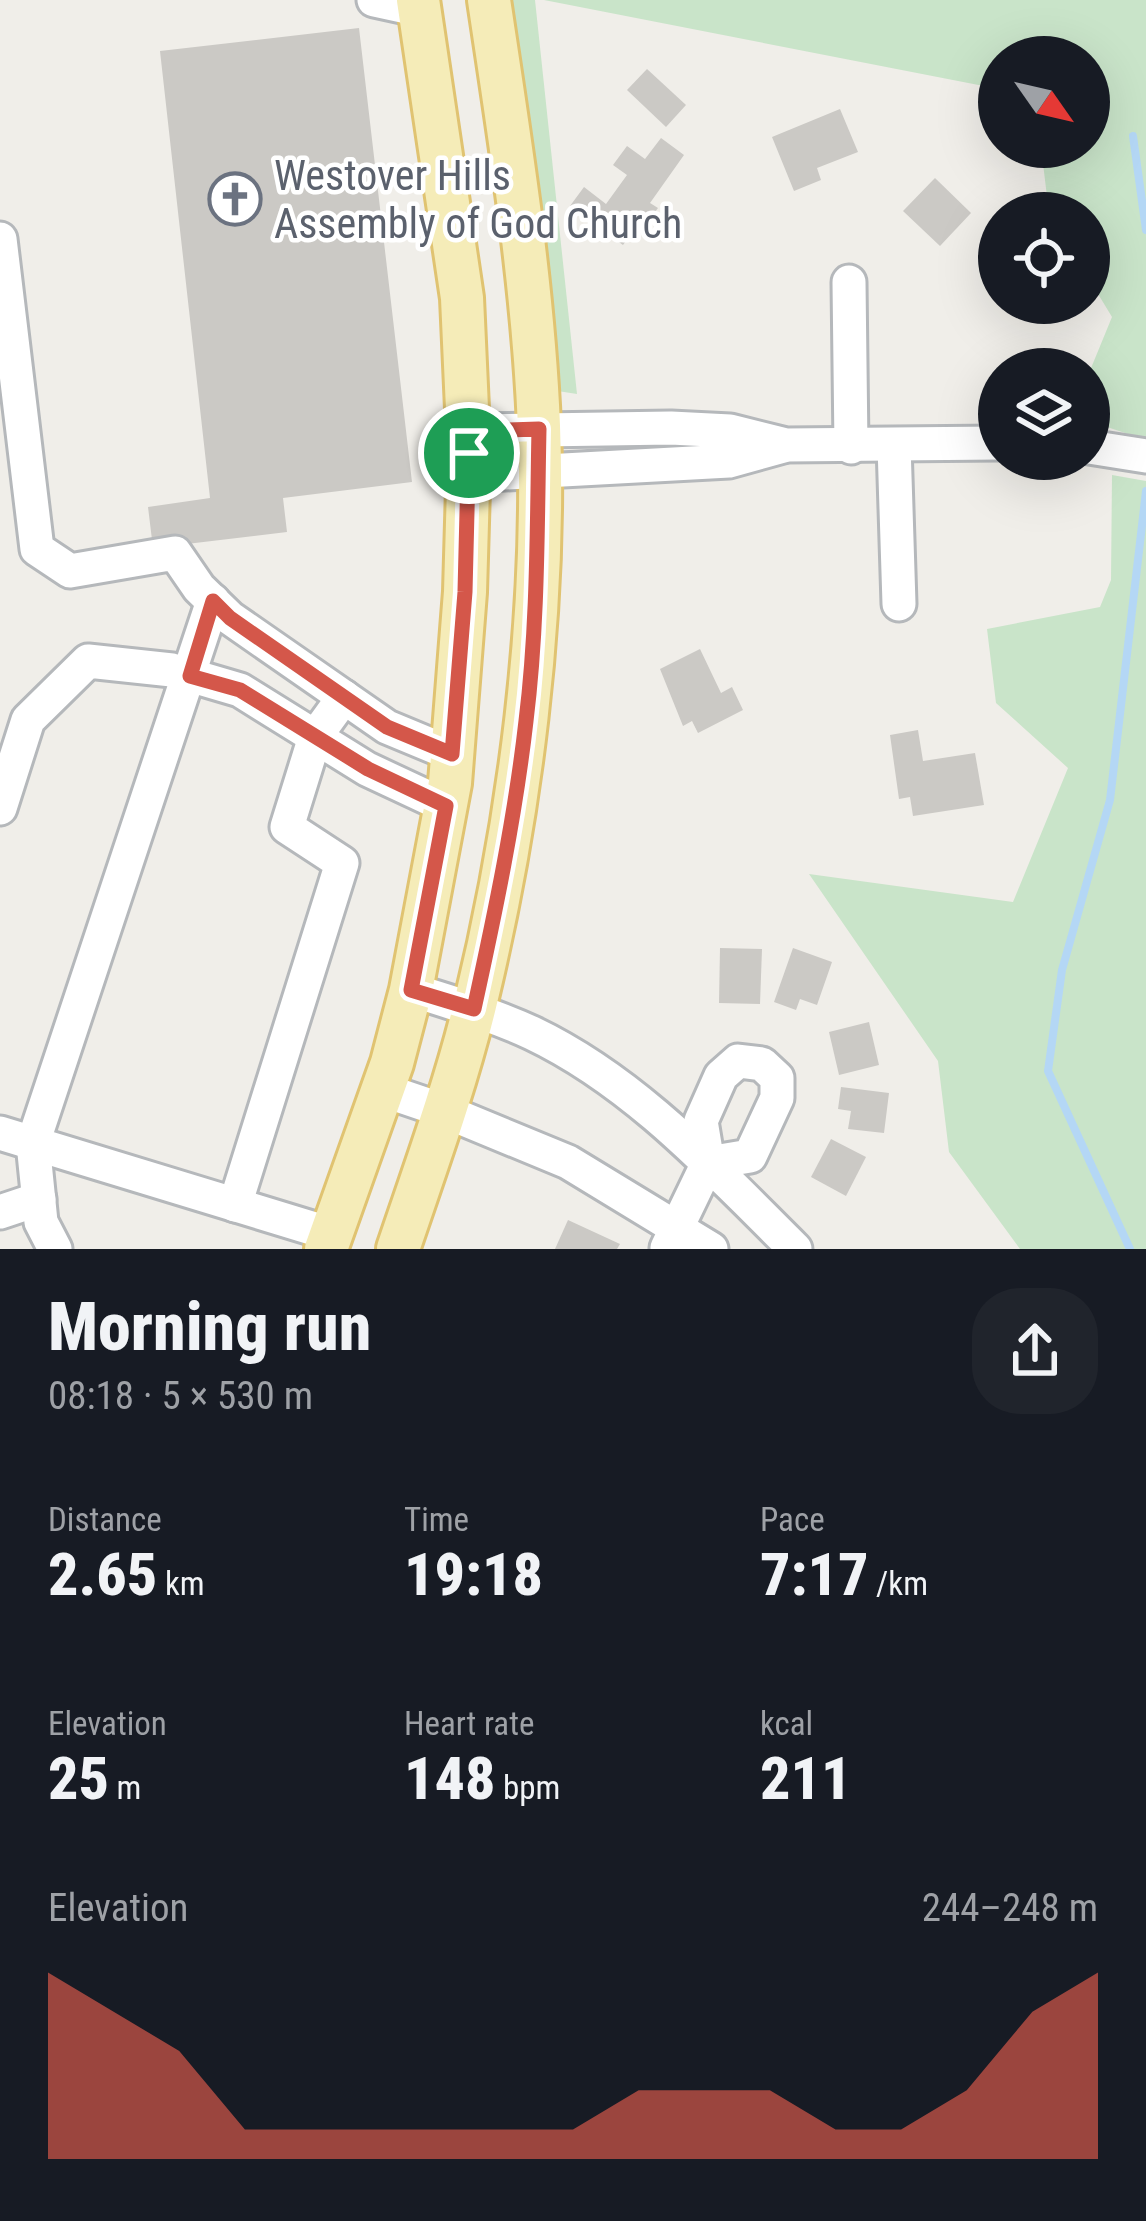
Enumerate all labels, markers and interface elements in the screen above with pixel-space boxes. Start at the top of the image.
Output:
north arrow [978,36,1110,168]
map controls [978,36,1110,480]
place label: Westover Hills Assembly of God Church [274,151,682,248]
church icon: Westover Hills Assembly of God Church [207,171,263,227]
button: locate [978,192,1110,324]
button: layers [978,348,1110,480]
pin [418,402,520,504]
icon: arrive [436,420,502,486]
button: share [972,1288,1098,1414]
text: Morning run [48,1289,371,1366]
text: 08:18 · 5 × 530 m [48,1373,313,1419]
text: Distance [48,1500,162,1539]
text: Time [404,1500,469,1539]
text: Pace [760,1500,825,1539]
text: 2.65 [48,1539,157,1610]
text: 19:18 [404,1539,543,1610]
text: 7:17 [760,1539,868,1610]
text: km [157,1564,205,1603]
text: /km [868,1564,928,1603]
text: Elevation [48,1704,167,1743]
text: Heart rate [404,1704,534,1743]
text: kcal [760,1704,813,1743]
text: 25 [48,1743,109,1814]
text: 148 [404,1743,496,1814]
text: 211 [760,1743,852,1814]
text: m [109,1768,141,1807]
text: bpm [496,1768,560,1807]
text: Elevation [48,1885,188,1931]
text: 244–248 m [922,1885,1098,1931]

